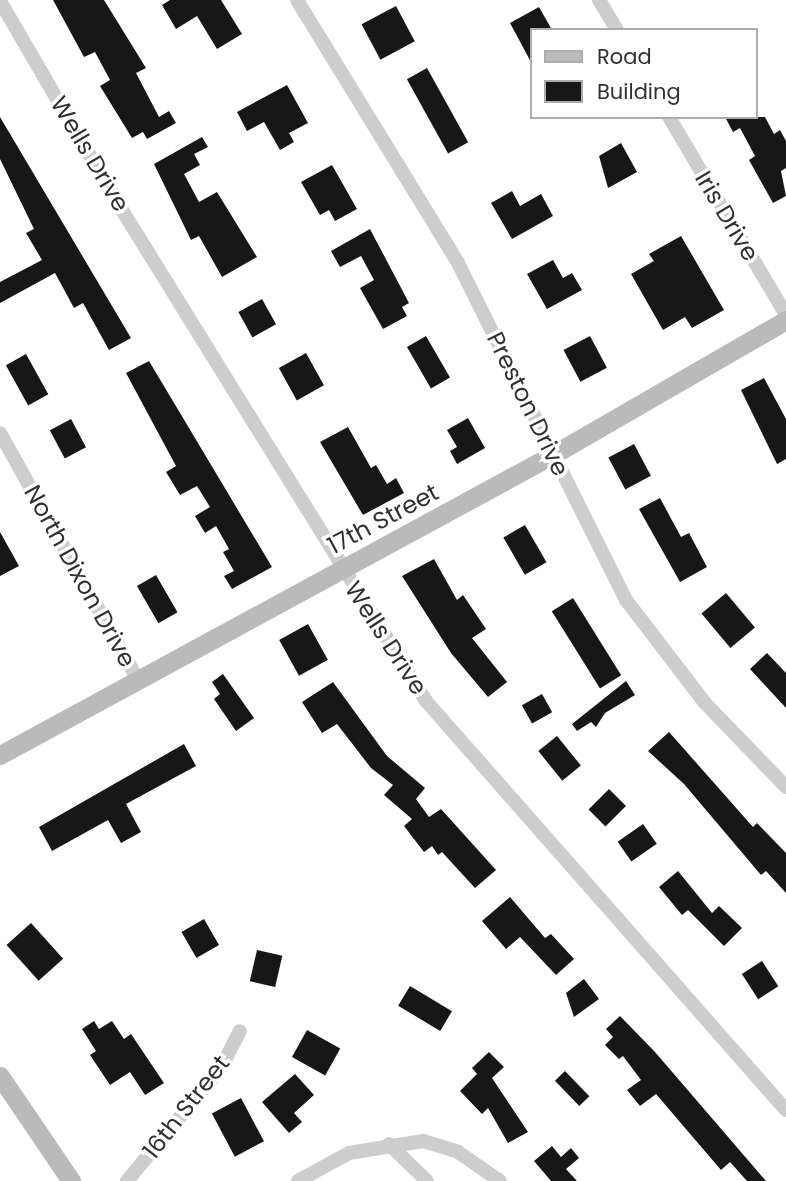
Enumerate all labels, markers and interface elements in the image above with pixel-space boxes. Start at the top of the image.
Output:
legend [530,28,758,119]
text: Road [597,42,652,71]
text: Building [597,77,681,106]
street label: Wells Drive [44,91,136,217]
street label: Iris Drive [689,166,765,266]
street label: Preston Drive [481,327,575,481]
street label: 17th Street [323,478,443,560]
street label: North Dixon Drive [18,480,142,672]
street label: Wells Drive [339,576,433,700]
street label: 16th Street [137,1049,235,1165]

